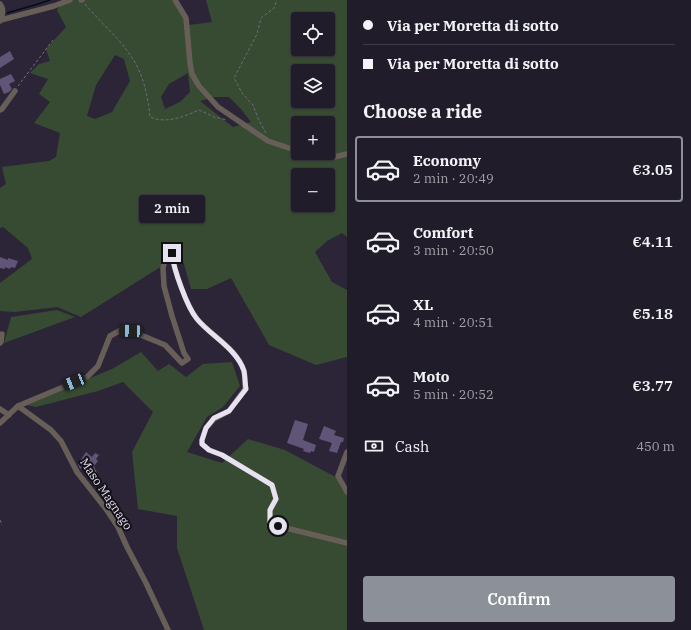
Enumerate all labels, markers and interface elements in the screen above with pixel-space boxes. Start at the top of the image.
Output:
map controls [291,12,335,212]
button: locate [291,12,335,56]
text: Via per Moretta di sotto [387,16,559,35]
text: Via per Moretta di sotto [387,54,559,73]
button: layers [291,64,335,108]
text: Choose a ride [363,100,482,123]
button: + [291,116,335,160]
icon: car [365,151,401,187]
text: Economy [413,151,481,170]
text: €3.05 [633,160,673,179]
button: − [291,168,335,212]
text: 2 min · 20:49 [413,170,494,187]
callout: 2 min [139,195,205,223]
text: 2 min [154,200,190,217]
icon: car [365,223,401,259]
text: Comfort [413,223,473,242]
text: €4.11 [633,232,673,251]
text: 3 min · 20:50 [413,242,494,259]
route end [163,244,181,262]
icon: car [365,295,401,331]
text: XL [413,295,433,314]
text: €5.18 [633,304,673,323]
text: 4 min · 20:51 [413,314,494,331]
car [119,325,143,337]
icon: car [365,367,401,403]
text: Moto [413,367,450,386]
car [61,372,87,392]
text: €3.77 [633,376,673,395]
text: 5 min · 20:52 [413,386,494,403]
icon: cash [363,435,385,457]
text: Cash [395,437,429,456]
text: 450 m [636,438,675,455]
street label: Maso Magnago [77,455,136,533]
route start [269,517,287,535]
button: Confirm [363,576,675,622]

